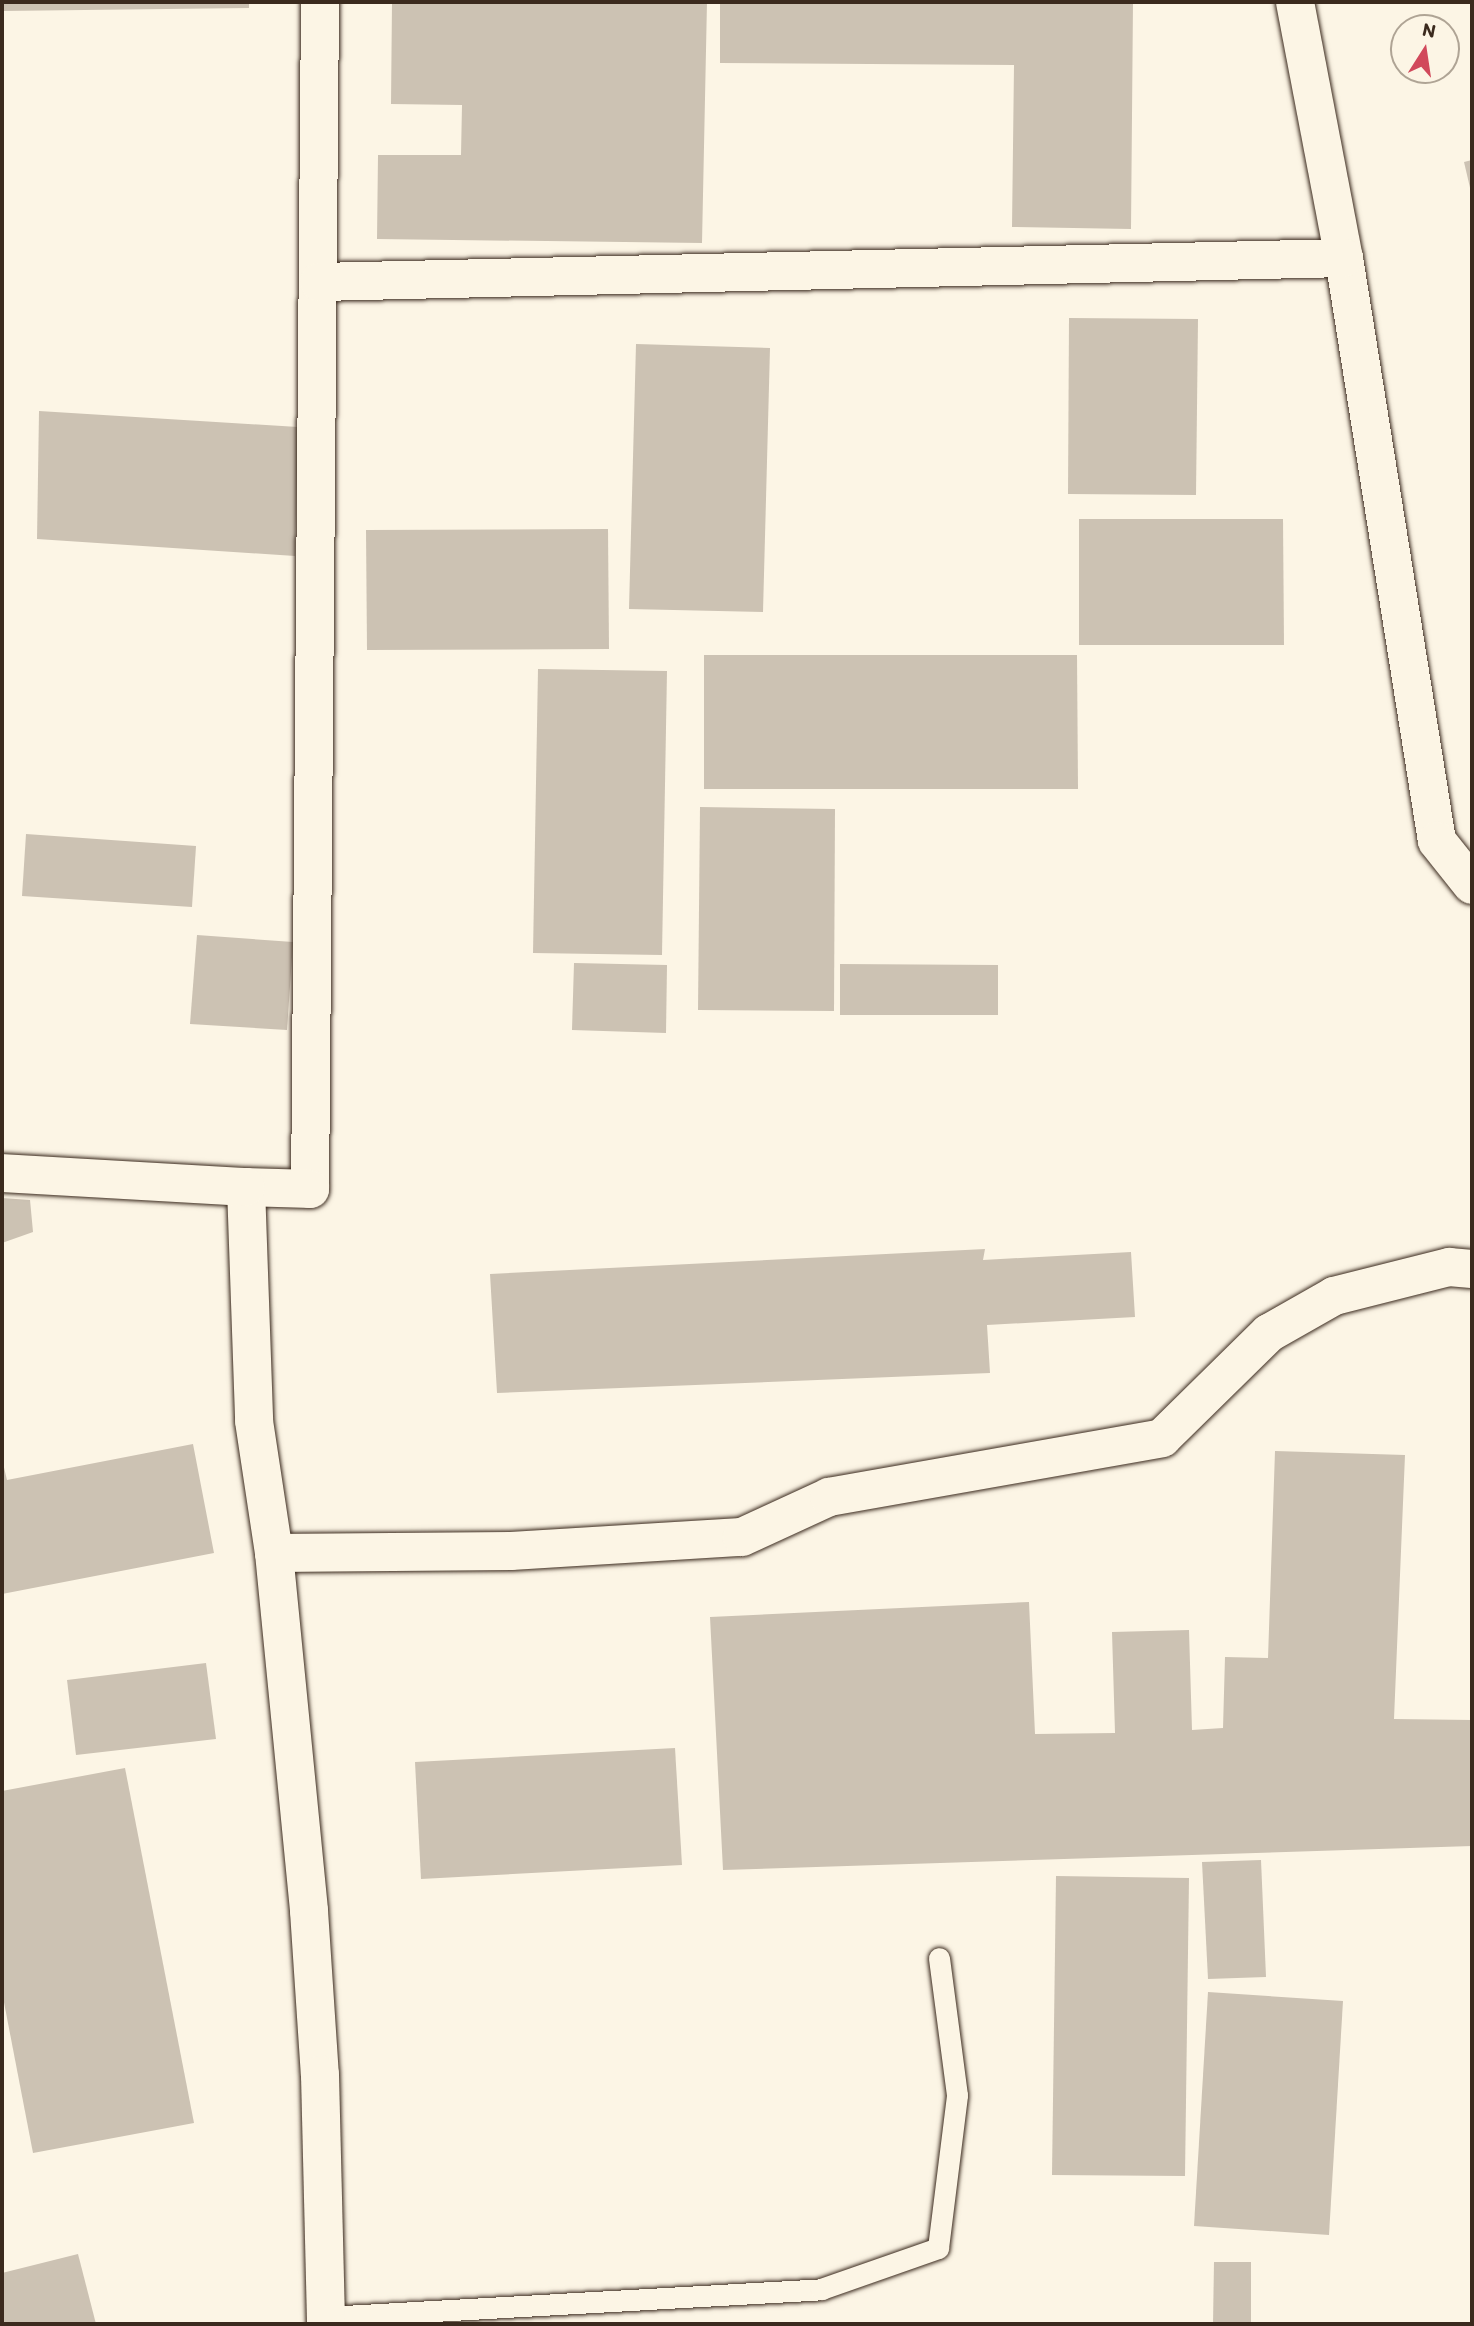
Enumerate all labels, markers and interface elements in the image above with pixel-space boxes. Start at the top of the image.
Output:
north arrow [1390,14,1460,84]
text: N [1420,17,1438,43]

